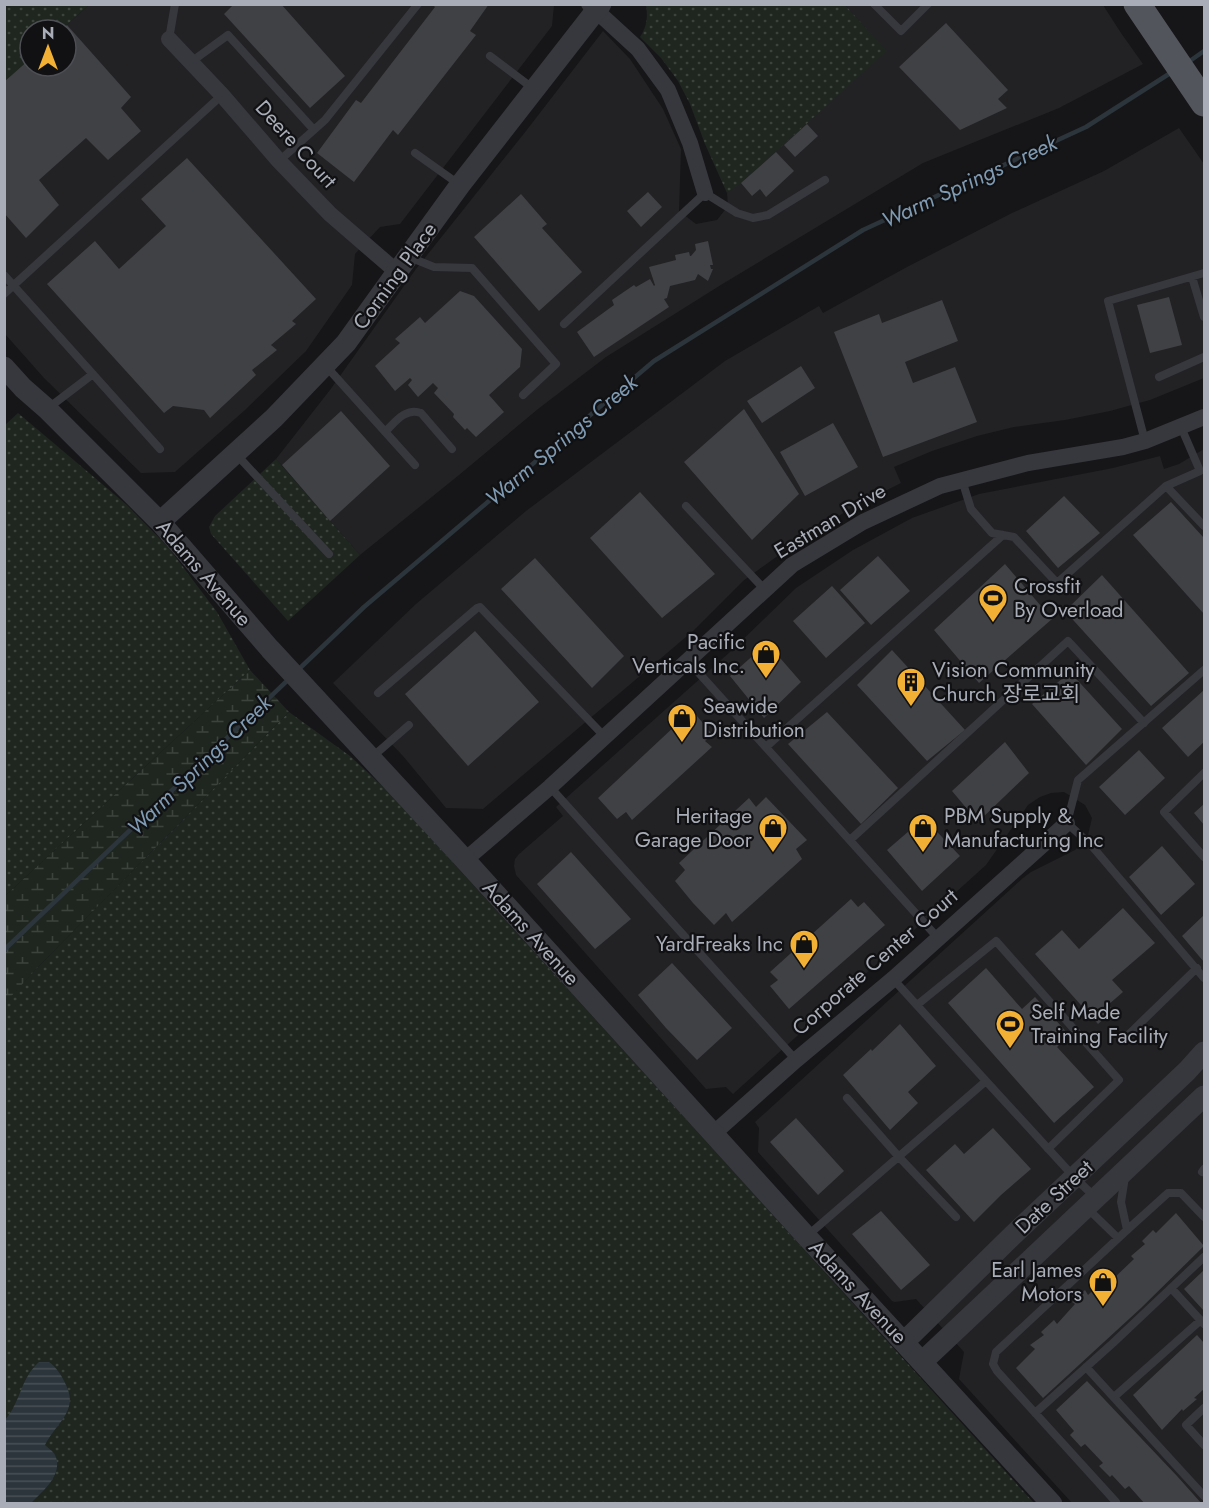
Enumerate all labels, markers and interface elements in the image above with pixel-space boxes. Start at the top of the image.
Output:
north arrow [18,18,78,78]
text: N [42,22,54,45]
street label: Deere Court [248,93,344,195]
water label: Warm Springs Creek [876,126,1063,236]
street label: Corning Place [346,216,444,336]
water label: Warm Springs Creek [478,366,645,513]
street label: Eastman Drive [768,476,892,566]
street label: Adams Avenue [149,513,259,633]
place label: Crossfit By Overload [1014,571,1123,625]
sports icon: Crossfit By Overload [977,582,1009,624]
place label: Pacific Verticals Inc. [632,627,745,681]
shop icon: Pacific Verticals Inc. [750,638,782,680]
place label: Vision Community Church 장로교회 [932,655,1095,709]
building icon: Vision Community Church 장로교회 [895,666,927,708]
water label: Warm Springs Creek [120,686,280,843]
place label: Seawide Distribution [703,691,805,745]
shop icon: Seawide Distribution [666,702,698,744]
place label: Heritage Garage Door [635,801,753,855]
place label: PBM Supply & Manufacturing Inc [944,801,1104,855]
shop icon: Heritage Garage Door [757,812,789,854]
shop icon: PBM Supply & Manufacturing Inc [907,812,939,854]
street label: Adams Avenue [476,874,587,992]
street label: Corporate Center Court [786,882,964,1042]
shop icon: YardFreaks Inc [788,928,820,970]
place label: YardFreaks Inc [656,929,783,959]
place label: Self Made Training Facility [1031,997,1168,1051]
sports icon: Self Made Training Facility [994,1008,1026,1050]
street label: Date Street [1008,1153,1100,1241]
street label: Adams Avenue [802,1233,914,1351]
place label: Earl James Motors [991,1255,1082,1309]
shop icon: Earl James Motors [1087,1266,1119,1308]

